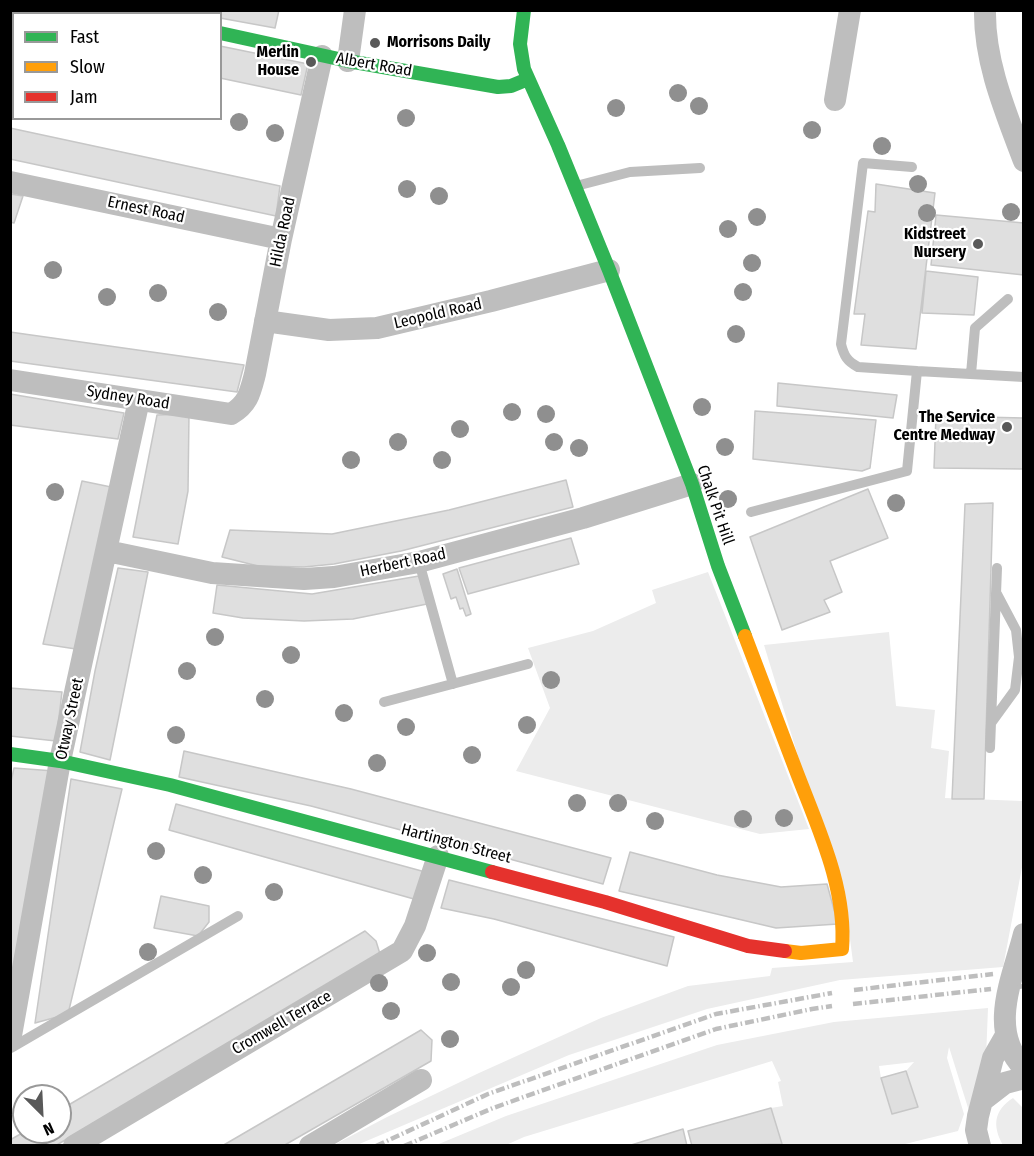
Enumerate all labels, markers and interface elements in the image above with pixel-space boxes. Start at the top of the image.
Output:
legend [12,12,222,120]
text: Fast [70,26,99,48]
place label: Morrisons Daily [387,33,490,53]
marker: Morrisons Daily [368,36,382,50]
place label: Merlin House [257,43,299,81]
street label: Albert Road [335,49,413,81]
marker: Merlin House [304,55,318,69]
text: Slow [70,56,105,78]
text: Jam [70,86,98,108]
street label: Ernest Road [106,192,186,228]
street label: Hilda Road [266,195,300,269]
place label: Kidstreet Nursery [904,225,966,263]
marker: Kidstreet Nursery [971,237,985,251]
street label: Leopold Road [392,295,484,333]
street label: Sydney Road [85,382,171,414]
place label: The Service Centre Medway [894,408,995,446]
marker: The Service Centre Medway [1000,420,1014,434]
street label: Chalk Pit Hill [692,463,738,547]
street label: Herbert Road [358,545,448,581]
street label: Otway Street [52,676,88,762]
street label: Hartington Street [399,820,513,868]
street label: Cromwell Terrace [229,987,335,1059]
north arrow [12,1084,72,1144]
text: N [40,1118,57,1140]

